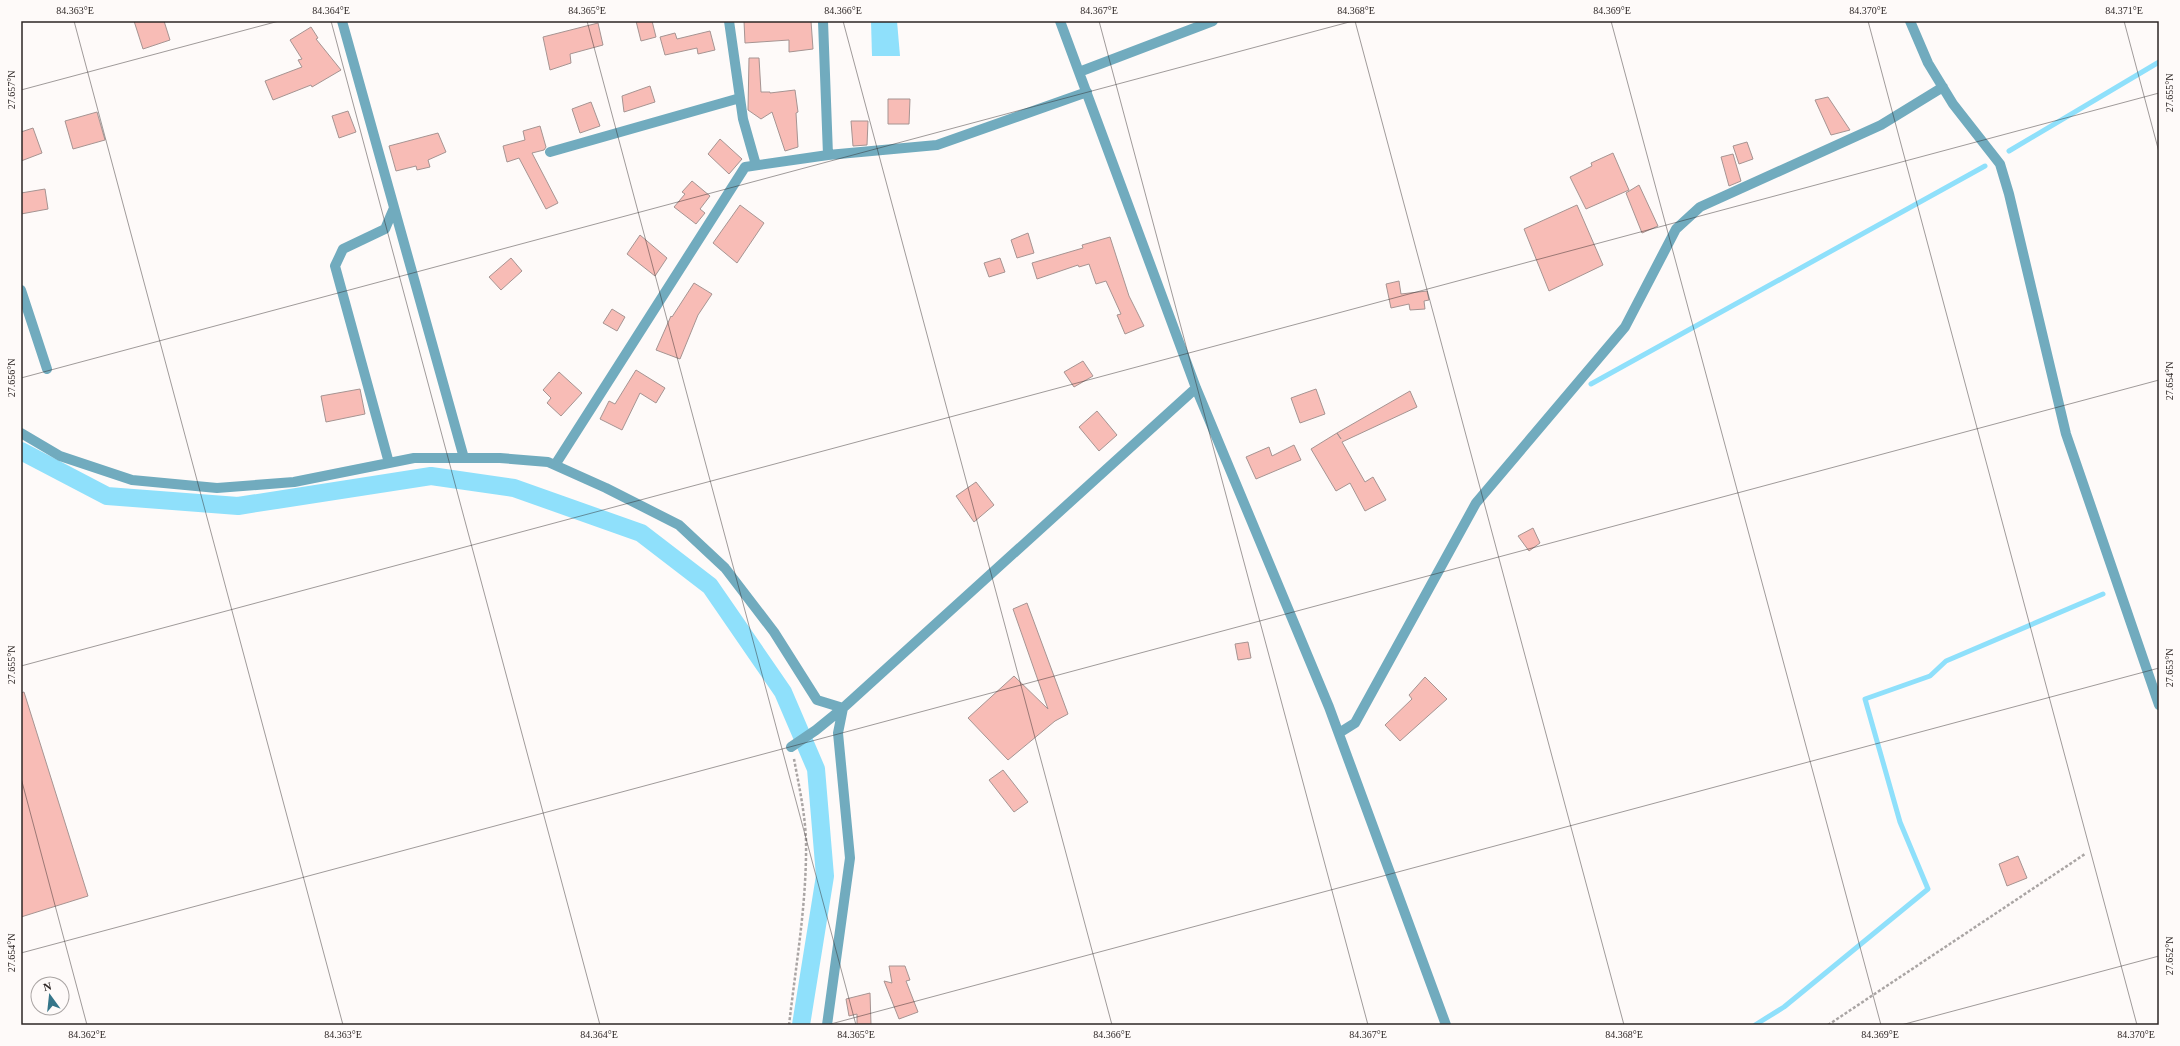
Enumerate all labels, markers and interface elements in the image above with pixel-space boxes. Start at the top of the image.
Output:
text: 84.363°E [56,5,94,16]
text: 84.364°E [312,5,350,16]
text: 84.365°E [568,5,606,16]
text: 84.366°E [824,5,862,16]
text: 84.367°E [1080,5,1118,16]
text: 84.368°E [1337,5,1375,16]
text: 84.369°E [1593,5,1631,16]
text: 84.370°E [1849,5,1887,16]
text: 84.371°E [2105,5,2143,16]
text: 27.657°N [6,71,17,109]
text: 27.655°N [2164,74,2175,112]
text: 27.656°N [6,359,17,397]
text: 27.654°N [2164,362,2175,400]
text: 27.655°N [6,646,17,684]
text: 27.653°N [2164,649,2175,687]
text: 27.654°N [6,934,17,972]
text: 27.652°N [2164,937,2175,975]
north arrow [30,976,70,1016]
text: N [42,980,53,993]
text: 84.362°E [68,1029,106,1040]
text: 84.363°E [324,1029,362,1040]
text: 84.364°E [580,1029,618,1040]
text: 84.365°E [837,1029,875,1040]
text: 84.366°E [1093,1029,1131,1040]
text: 84.367°E [1349,1029,1387,1040]
text: 84.368°E [1605,1029,1643,1040]
text: 84.369°E [1861,1029,1899,1040]
text: 84.370°E [2117,1029,2155,1040]

